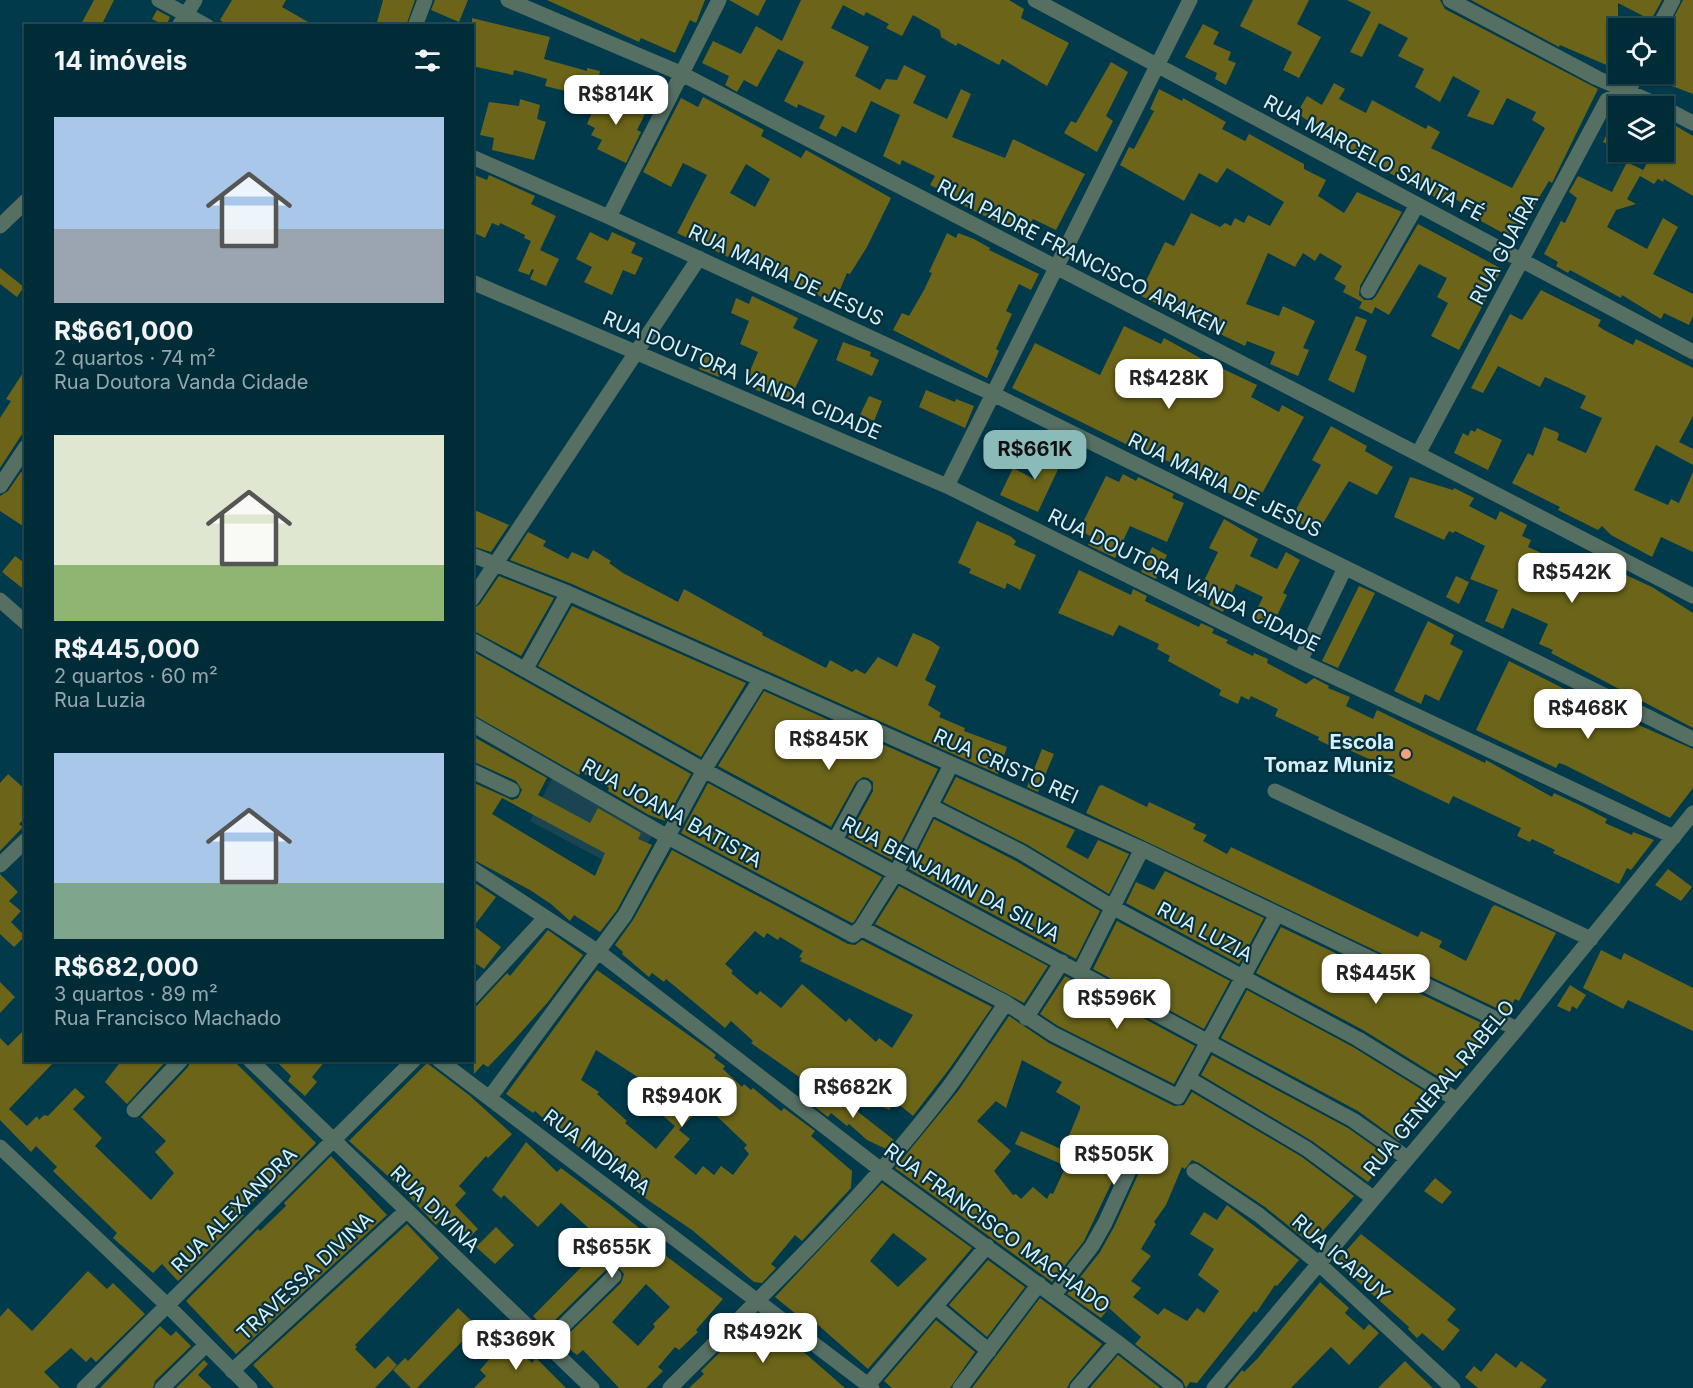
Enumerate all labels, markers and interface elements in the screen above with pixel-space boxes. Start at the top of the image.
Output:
map controls [1608,18,1674,162]
button: locate [1608,18,1674,84]
icon: filters [411,44,444,77]
text: 14 imóveis [54,45,187,76]
pin: R$814K [567,75,665,126]
text: R$814K [578,82,654,106]
street label: RUA MARCELO SANTA FÉ [1260,89,1489,226]
button: layers [1608,96,1674,162]
icon: home [195,156,303,264]
street label: RUA PADRE FRANCISCO ARAKEN [933,174,1229,340]
street label: RUA GUAÍRA [1464,189,1543,309]
street label: RUA MARIA DE JESUS [685,219,887,331]
street label: RUA DOUTORA VANDA CIDADE [599,305,885,445]
text: R$661,000 [54,315,194,346]
text: 2 quartos · 74 m² [54,346,216,370]
pin: R$428K [1120,359,1218,410]
text: R$428K [1129,366,1209,390]
text: Rua Doutora Vanda Cidade [54,370,308,394]
street label: RUA MARIA DE JESUS [1124,428,1326,542]
pin: R$661K [986,430,1084,481]
text: R$661K [997,437,1073,461]
icon: home [195,474,303,582]
street label: RUA DOUTORA VANDA CIDADE [1044,504,1324,656]
pin: R$542K [1523,553,1621,604]
text: R$542K [1532,560,1612,584]
text: R$445,000 [54,633,200,664]
text: 2 quartos · 60 m² [54,664,218,688]
text: Rua Luzia [54,688,146,712]
pin: R$468K [1539,689,1637,740]
text: R$468K [1548,696,1628,720]
pin: R$845K [780,720,878,771]
street label: RUA CRISTO REI [930,723,1082,809]
text: R$845K [789,727,869,751]
place label: Escola Tomaz Muniz [1263,730,1394,777]
marker: Escola Tomaz Muniz [1399,747,1413,761]
street label: RUA JOANA BATISTA [578,753,767,873]
icon: home [195,792,303,900]
street label: RUA BENJAMIN DA SILVA [838,811,1064,947]
street label: RUA LUZIA [1153,897,1257,967]
text: R$682,000 [54,951,199,982]
pin: R$445K [1327,954,1425,1005]
text: R$445K [1336,961,1416,985]
pin: R$596K [1068,979,1166,1030]
text: 3 quartos · 89 m² [54,982,218,1006]
text: R$596K [1077,986,1157,1010]
street label: RUA GENERAL RABELO [1358,995,1520,1181]
text: Rua Francisco Machado [54,1006,281,1030]
pin: R$682K [804,1068,902,1119]
text: R$682K [813,1075,893,1099]
pin: R$940K [633,1077,731,1128]
text: R$940K [642,1084,722,1108]
street label: RUA INDIARA [539,1104,655,1200]
pin: R$505K [1065,1135,1163,1186]
street label: RUA FRANCISCO MACHADO [880,1138,1114,1318]
street label: RUA ALEXANDRA [166,1142,302,1278]
text: R$505K [1074,1142,1154,1166]
street label: RUA DIVINA [385,1161,485,1258]
street label: TRAVESSA DIVINA [232,1207,378,1345]
street label: RUA ICAPUY [1287,1209,1395,1307]
pin: R$655K [563,1228,661,1279]
text: R$655K [572,1235,652,1259]
pin: R$492K [714,1313,812,1364]
pin: R$369K [467,1320,565,1371]
text: R$492K [723,1320,803,1344]
text: R$369K [476,1327,556,1351]

